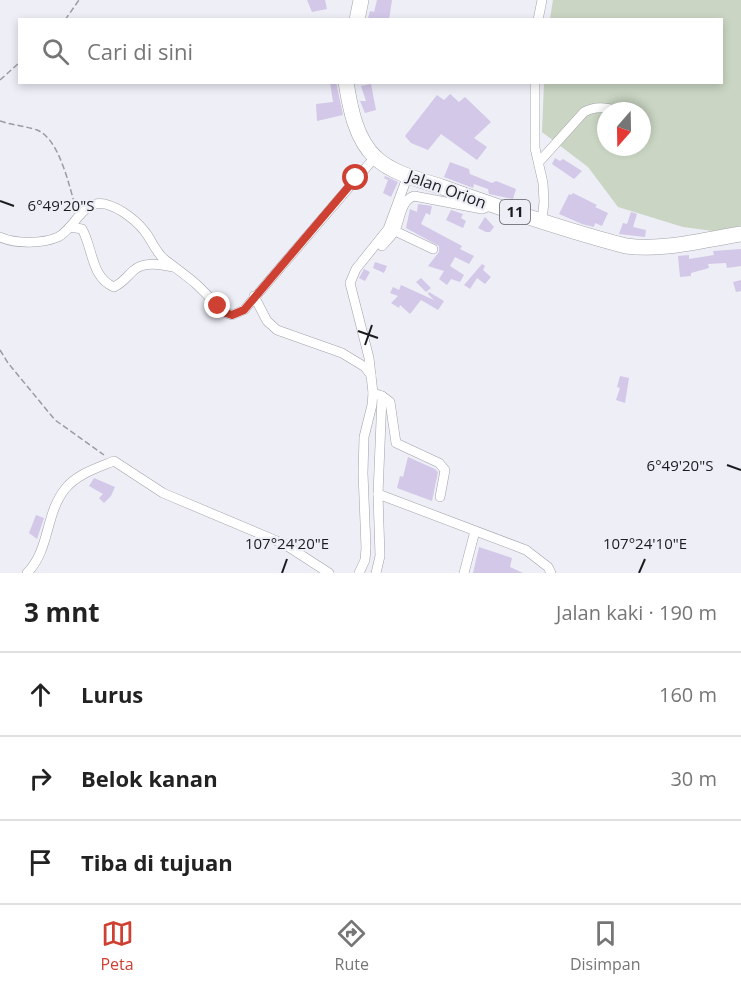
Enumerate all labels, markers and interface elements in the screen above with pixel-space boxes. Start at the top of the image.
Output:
search box [18,18,723,84]
icon: search [39,35,72,68]
text: Cari di sini [87,36,193,66]
north arrow [597,102,651,156]
route start [342,164,368,190]
street label: Jalan Orion [403,164,490,213]
text: 6°49'20"S [28,195,94,215]
road number: 11 [500,200,530,224]
route end [204,292,230,318]
text: 6°49'20"S [647,455,713,475]
text: 107°24'20"E [245,533,329,553]
text: 107°24'10"E [603,533,687,553]
text: 3 mnt [24,594,100,630]
text: Jalan kaki · 190 m [556,599,717,626]
icon: ahead [24,678,57,711]
text: Lurus [81,679,143,709]
text: 160 m [659,681,717,708]
icon: right [24,762,57,795]
text: Belok kanan [81,763,218,793]
text: 30 m [670,765,717,792]
icon: arrive [24,846,57,879]
text: Tiba di tujuan [81,847,233,877]
tab: Peta [100,917,134,975]
tab: Rute [335,917,369,975]
tab: Disimpan [570,917,641,975]

